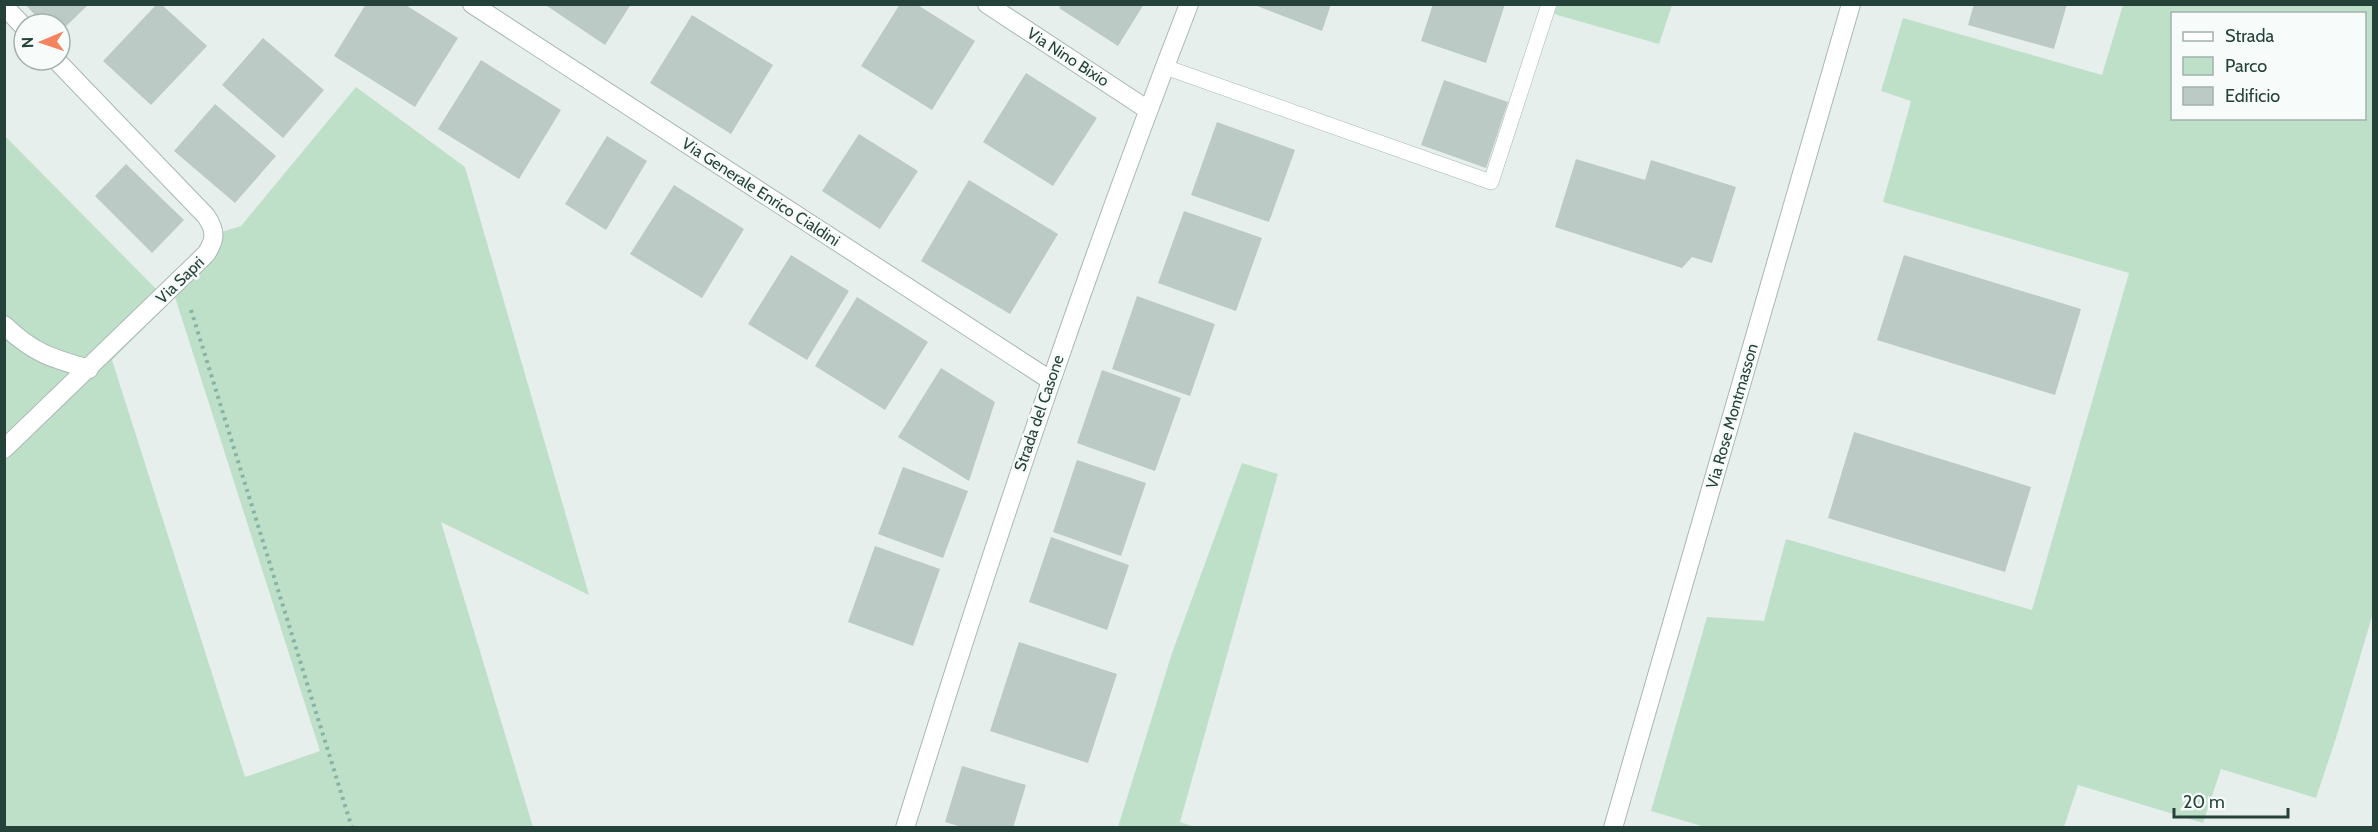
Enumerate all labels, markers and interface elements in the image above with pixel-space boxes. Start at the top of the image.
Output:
north arrow [12,12,72,72]
legend [2171,12,2366,120]
street label: Via Nino Bixio [1024,24,1113,91]
text: Strada [2225,25,2275,47]
text: N [18,37,37,48]
text: Parco [2225,55,2267,77]
text: Edificio [2225,85,2280,107]
street label: Via Generale Enrico Cialdini [678,134,844,250]
street label: Via Sapri [152,252,208,308]
street label: Via Rose Montmasson [1702,341,1762,491]
street label: Strada del Casone [1010,352,1068,474]
scale bar [2174,781,2288,819]
text: 20 m [2183,791,2225,813]

